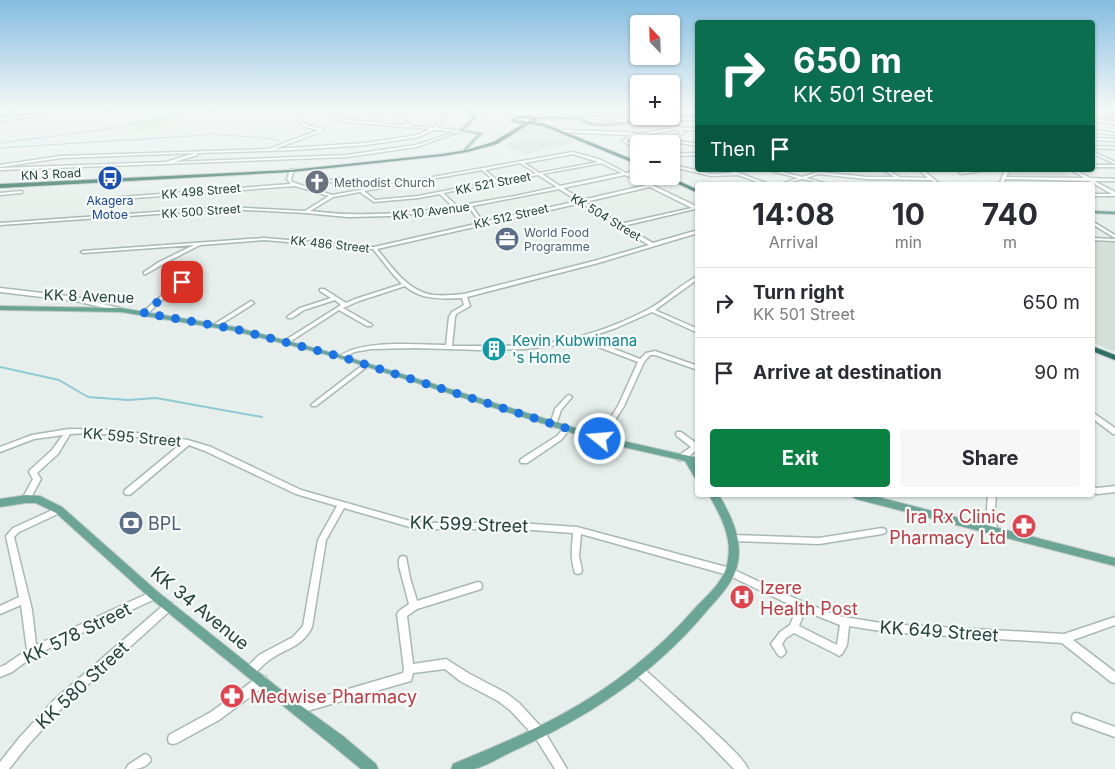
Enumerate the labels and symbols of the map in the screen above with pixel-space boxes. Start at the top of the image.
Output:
north arrow [630,15,680,65]
street label: KN 3 Road [21,165,81,183]
bus stop icon: Akagera Motoe [97,165,123,191]
street label: KK 521 Street [454,168,532,198]
church icon: Methodist Church [304,169,330,195]
place label: Methodist Church [334,175,435,190]
street label: KK 498 Street [161,180,241,202]
street label: KK 504 Street [568,190,644,244]
place label: Akagera Motoe [86,193,134,222]
street label: KK 10 Avenue [392,199,470,223]
street label: KK 512 Street [472,200,550,232]
street label: KK 500 Street [161,201,241,221]
place label: World Food Programme [524,225,590,254]
office icon: World Food Programme [494,226,520,252]
street label: KK 486 Street [290,232,370,256]
pin [161,261,203,303]
street label: KK 8 Avenue [43,285,135,307]
place label: Kevin Kubwimana 's Home [512,331,637,367]
building icon: Kevin Kubwimana 's Home [481,336,507,362]
position arrow [573,412,625,464]
street label: KK 595 Street [82,423,182,451]
place label: Ira Rx Clinic Pharmacy Ltd [889,506,1006,548]
bank icon: BPL [118,510,144,536]
street label: KK 599 Street [409,511,529,537]
place label: BPL [148,513,181,534]
pharmacy icon: Ira Rx Clinic Pharmacy Ltd [1011,513,1037,539]
street label: KK 34 Avenue [147,562,253,654]
place label: Izere Health Post [760,577,858,619]
hospital icon: Izere Health Post [729,584,755,610]
street label: KK 578 Street [20,598,134,668]
street label: KK 649 Street [879,616,999,646]
street label: KK 580 Street [31,637,133,733]
pharmacy icon: Medwise Pharmacy [219,683,245,709]
place label: Medwise Pharmacy [250,686,417,707]

